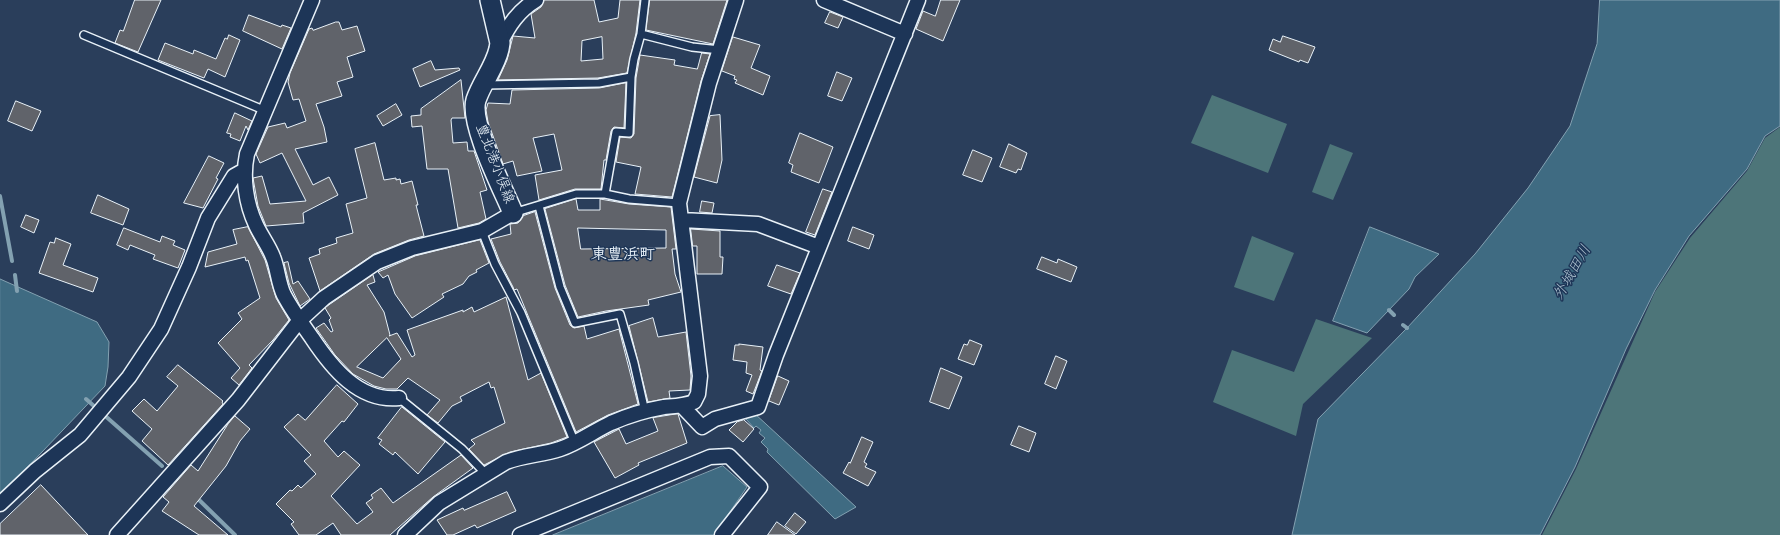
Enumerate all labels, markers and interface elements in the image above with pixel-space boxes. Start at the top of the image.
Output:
street label: 豊北港小俣線 [471,122,517,206]
water label: 外城田川 [1550,243,1596,303]
district label: 東豊浜町 [591,246,655,266]

